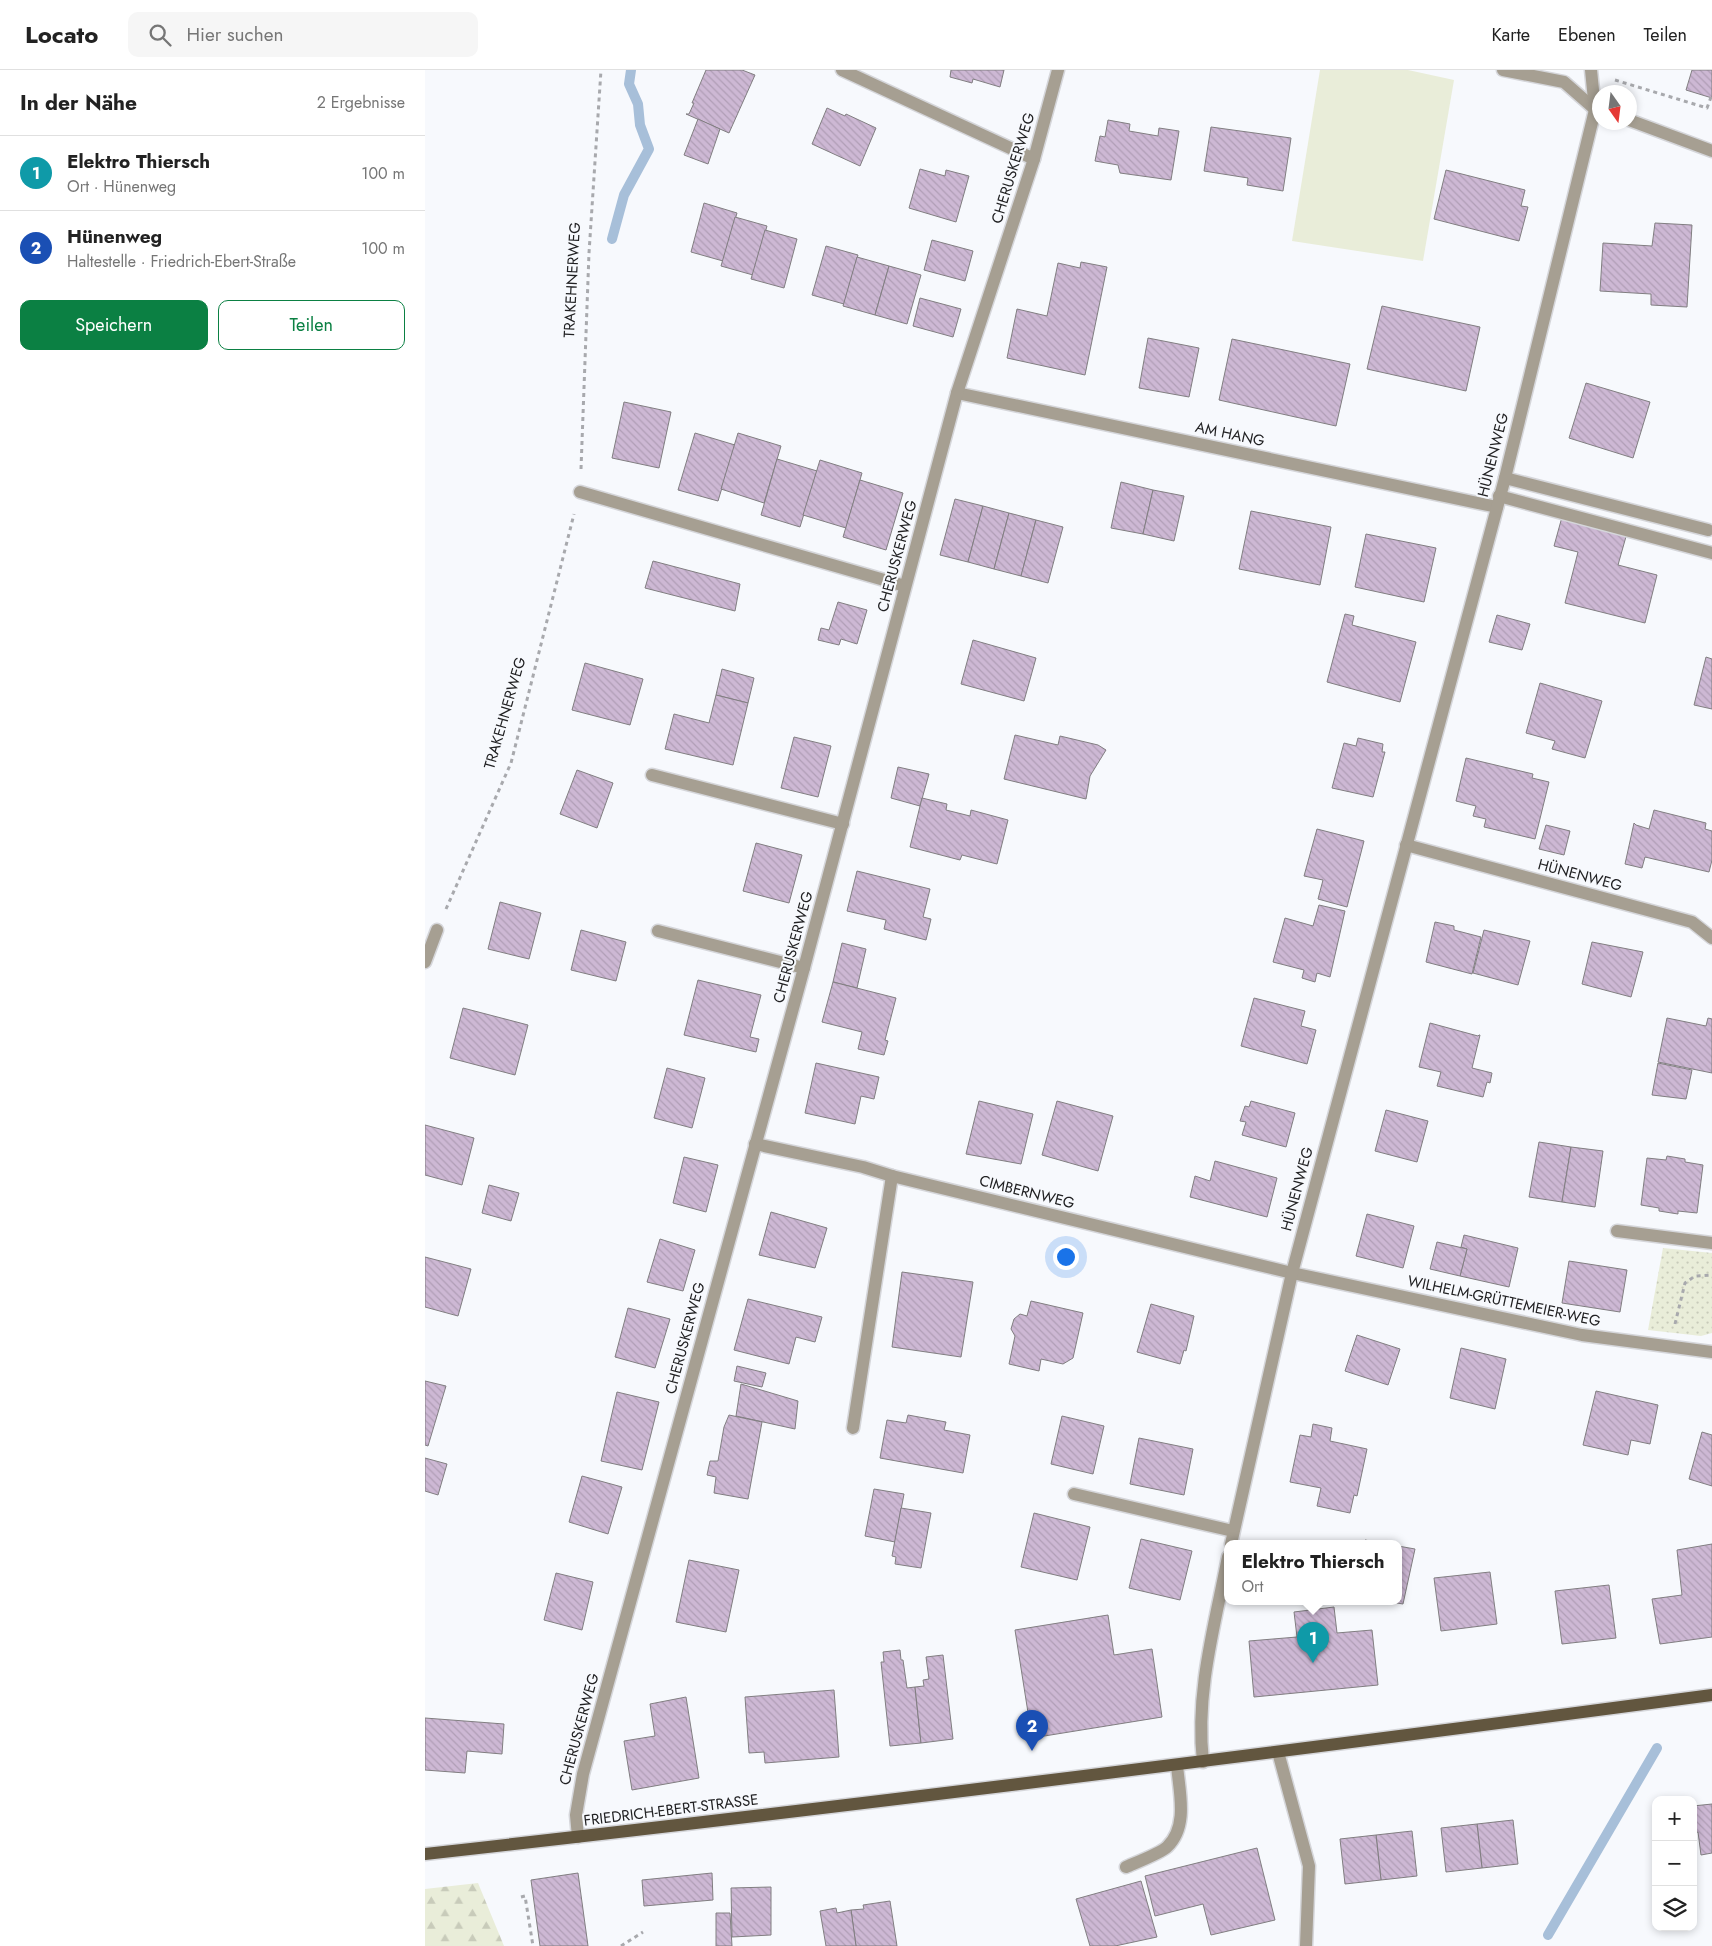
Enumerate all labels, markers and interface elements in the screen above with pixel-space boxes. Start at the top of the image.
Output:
search box [128,12,478,57]
text: Locato [25,17,98,52]
icon: search [146,21,174,49]
text: Hier suchen [186,21,283,48]
text: Karte [1491,22,1530,48]
text: Ebenen [1558,22,1616,48]
text: Teilen [1644,22,1687,48]
north arrow [1592,85,1637,130]
text: In der Nähe [20,88,137,118]
text: 2 Ergebnisse [317,91,405,114]
street label: CHERUSKERWEG [986,110,1040,226]
text: Elektro Thiersch [67,148,210,175]
text: 1 [32,162,40,185]
text: 100 m [361,162,405,185]
text: Ort · Hünenweg [67,175,176,198]
street label: TRAKEHNERWEG [558,222,586,338]
text: Hünenweg [67,223,162,250]
text: 2 [31,237,41,260]
text: 100 m [361,237,405,260]
text: Haltestelle · Friedrich-Ebert-Straße [67,250,296,273]
button: Speichern [20,300,208,350]
button: Teilen [218,300,405,350]
street label: HÜNENWEG [1472,410,1514,500]
street label: AM HANG [1193,416,1267,452]
street label: CHERUSKERWEG [871,498,923,614]
street label: TRAKEHNERWEG [478,654,532,772]
street label: HÜNENWEG [1535,853,1625,897]
street label: CHERUSKERWEG [767,889,819,1005]
street label: HÜNENWEG [1275,1144,1319,1234]
street label: CIMBERNWEG [977,1170,1077,1214]
your location [1053,1244,1079,1270]
street label: WILHELM-GRÜTTEMEIER-WEG [1405,1270,1603,1332]
street label: CHERUSKERWEG [659,1280,711,1396]
popup [1224,1540,1402,1605]
text: Elektro Thiersch [1241,1548,1385,1575]
text: Ort [1241,1575,1263,1598]
pin: 1 [1297,1622,1329,1663]
street label: CHERUSKERWEG [553,1671,605,1787]
pin: 2 [1016,1710,1048,1751]
street label: FRIEDRICH-EBERT-STRASSE [582,1788,760,1832]
map controls [1652,1796,1697,1931]
button: + [1652,1796,1697,1841]
button: − [1652,1841,1697,1886]
button: layers [1652,1886,1697,1931]

